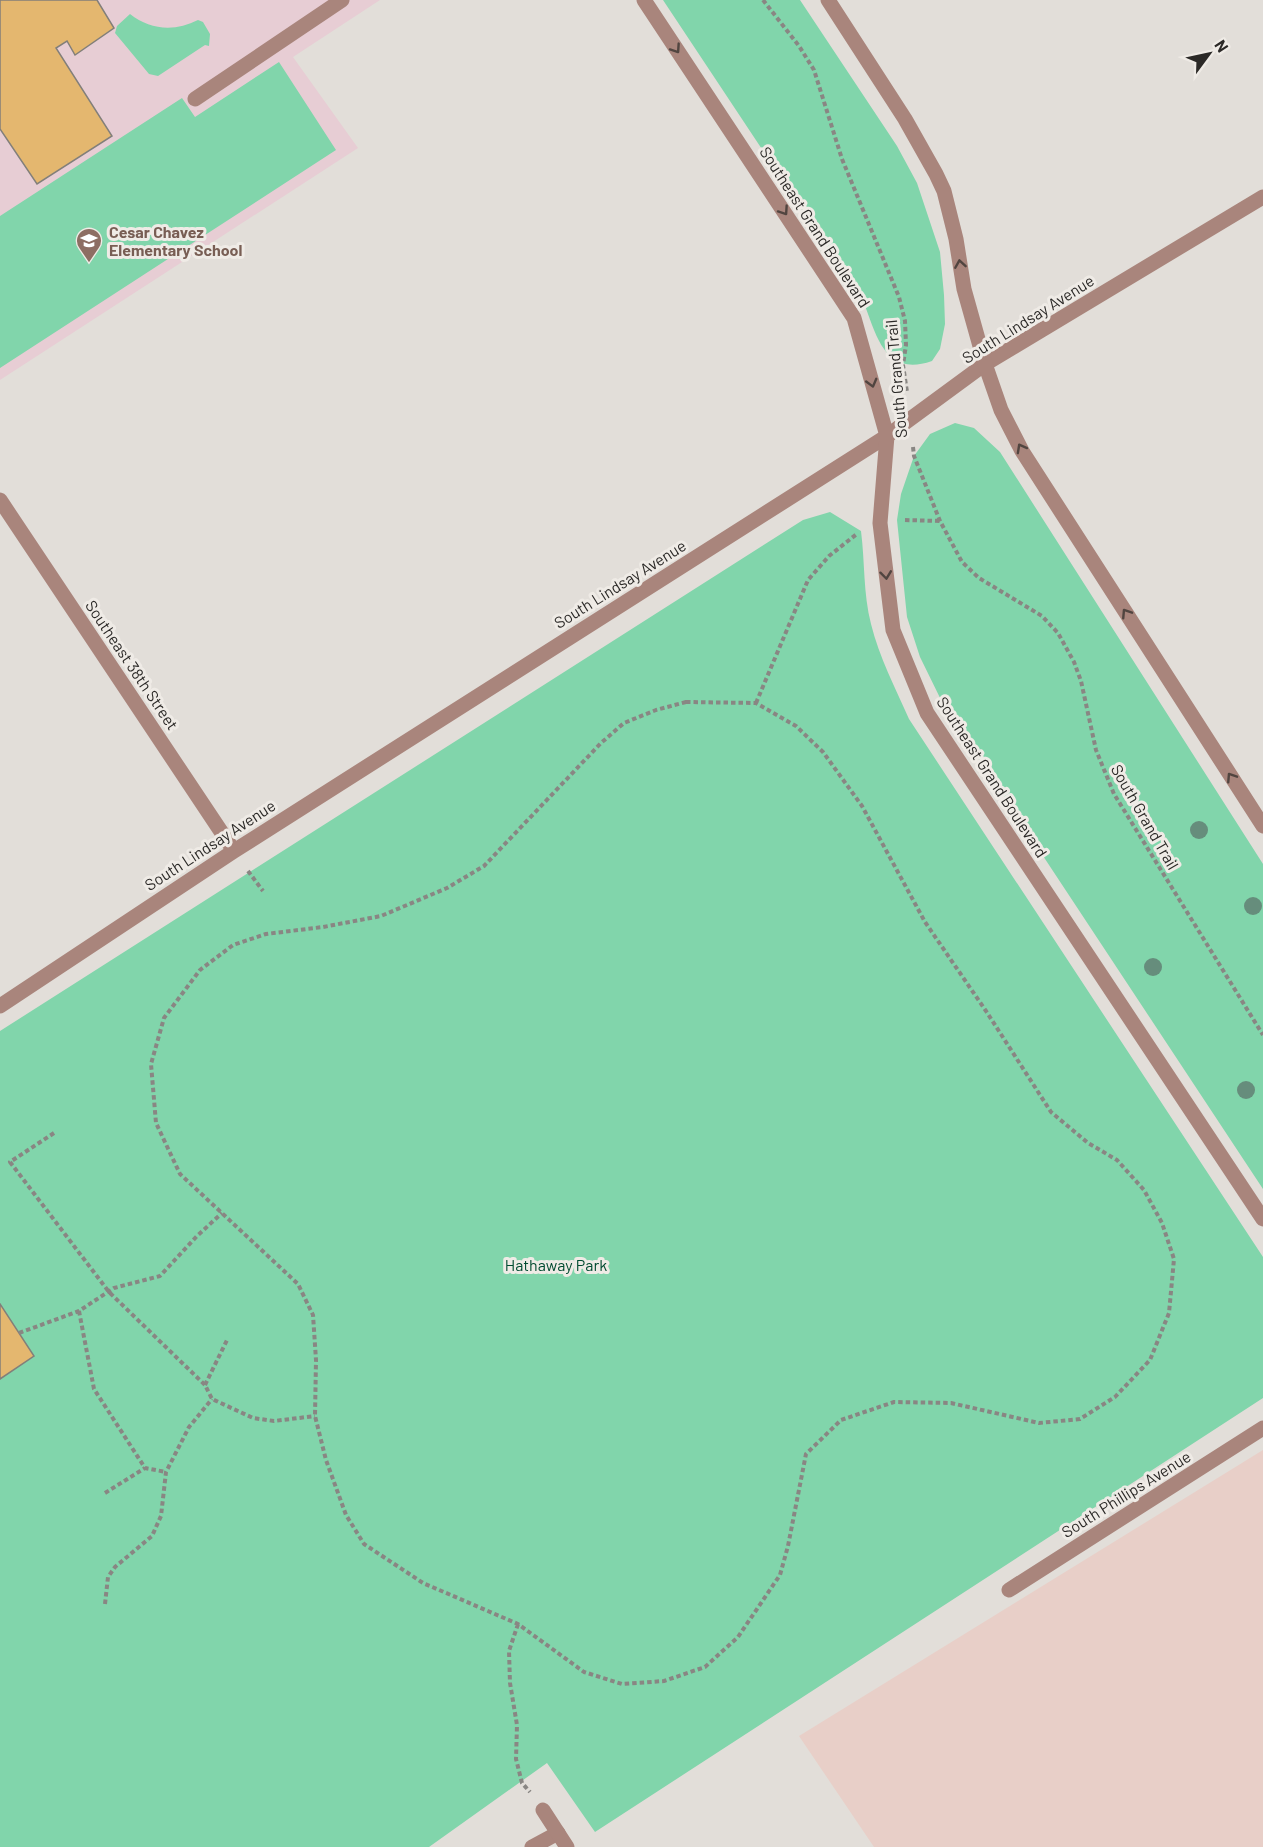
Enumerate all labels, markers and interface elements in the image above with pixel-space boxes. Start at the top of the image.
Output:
north arrow [1179,24,1239,84]
text: N [1211,36,1233,55]
one-way arrow [669,42,680,53]
street label: Southeast Grand Boulevard [756,143,875,311]
one-way arrow [776,205,787,216]
place label: Cesar Chavez Elementary School [109,222,243,259]
school or university icon: Cesar Chavez Elementary School [74,226,104,264]
one-way arrow [954,260,967,270]
street label: South Lindsay Avenue [958,270,1097,367]
street label: South Grand Trail [881,319,910,439]
one-way arrow [865,377,877,388]
one-way arrow [1017,444,1029,455]
street label: South Lindsay Avenue [550,535,689,632]
one-way arrow [879,571,892,580]
street label: Southeast 38th Street [82,596,183,733]
one-way arrow [1122,609,1134,619]
street label: Southeast Grand Boulevard [933,693,1052,861]
street label: South Grand Trail [1108,761,1183,873]
one-way arrow [1227,773,1239,783]
street label: South Lindsay Avenue [141,795,279,894]
park label: Hathaway Park [505,1255,607,1274]
street label: South Phillips Avenue [1058,1446,1194,1541]

